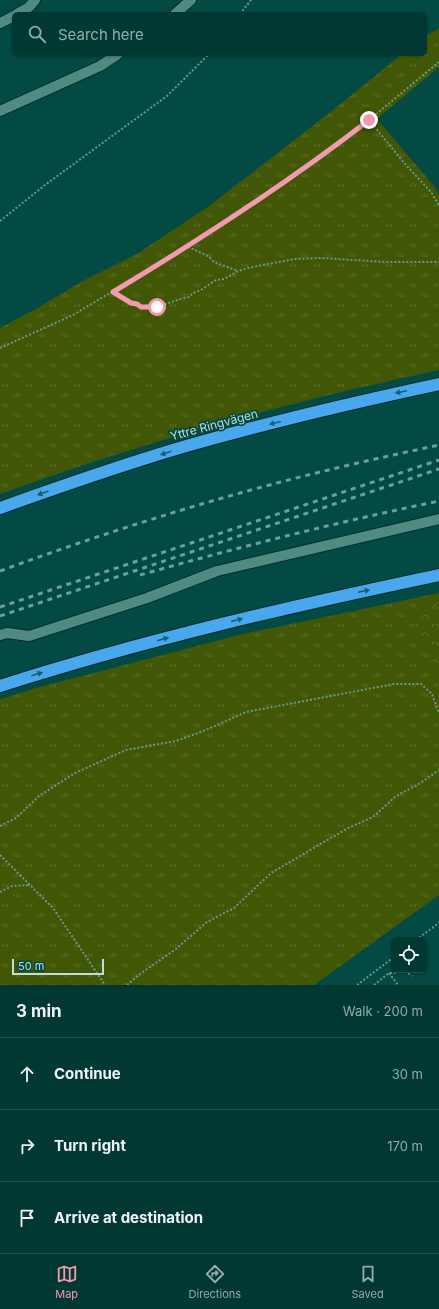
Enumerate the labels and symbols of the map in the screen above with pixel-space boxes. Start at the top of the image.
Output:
route end [360,111,378,129]
route start [148,298,166,316]
one-way arrow [395,390,407,396]
street label: Yttre Ringvägen [168,406,259,443]
one-way arrow [268,420,280,426]
one-way arrow [160,450,172,456]
one-way arrow [36,490,48,496]
one-way arrow [358,587,370,593]
one-way arrow [231,617,244,623]
one-way arrow [157,636,169,642]
one-way arrow [32,671,44,677]
scale bar [12,957,104,976]

